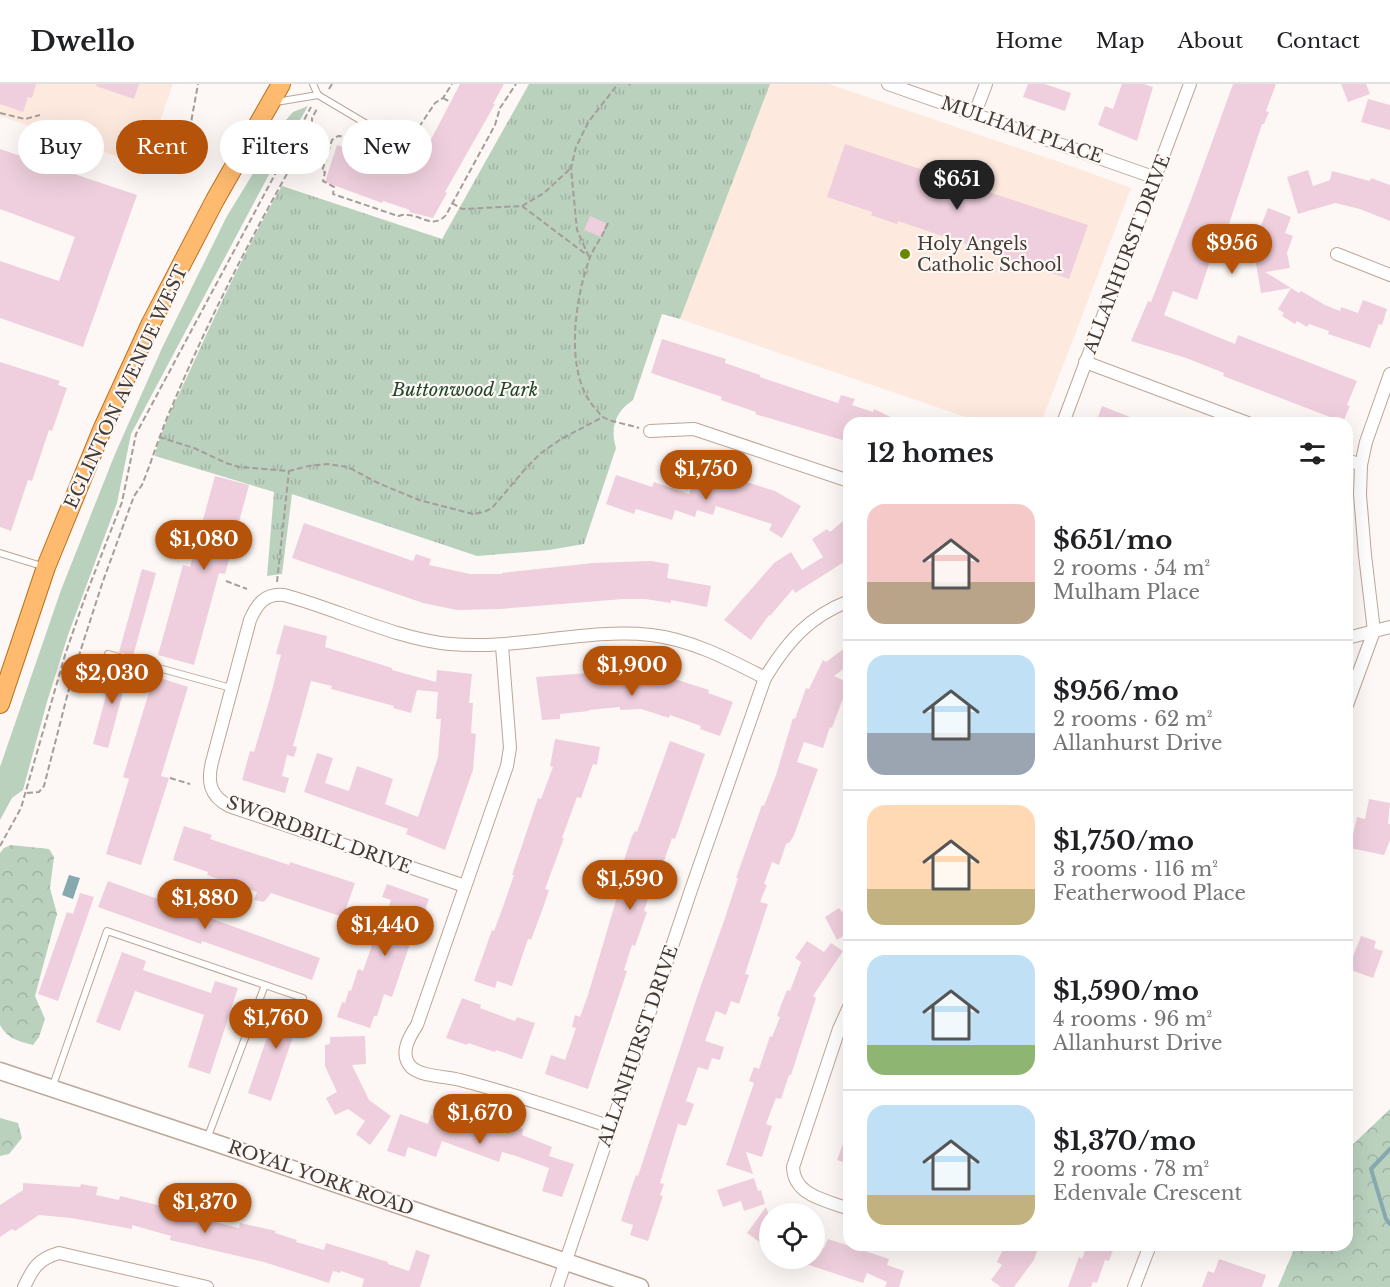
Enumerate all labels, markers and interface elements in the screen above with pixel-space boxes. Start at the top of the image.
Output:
text: Dwello [30,24,135,59]
text: Home [996,28,1063,54]
text: Map [1096,28,1144,54]
text: About [1177,28,1243,54]
text: Contact [1276,28,1360,54]
street label: MULHAM PLACE [938,92,1106,168]
chip: Buy [18,120,104,174]
chip: Rent [116,120,208,174]
chip: Filters [220,120,330,174]
chip: New [342,120,432,174]
street label: ALLANHURST DRIVE [1078,151,1175,358]
pin: $651 [921,160,993,211]
text: $651 [934,167,980,191]
pin: $956 [1196,224,1268,275]
text: $956 [1206,231,1258,255]
place label: Holy Angels Catholic School [917,233,1062,276]
marker: Holy Angels Catholic School [898,247,912,261]
street label: EGLINTON AVENUE WEST [60,261,192,512]
park label: Buttonwood Park [391,379,538,401]
text: 12 homes [867,437,994,469]
icon: filters [1296,437,1329,470]
pin: $1,750 [657,450,755,501]
text: $1,750 [674,457,738,481]
pin: $1,080 [155,520,253,571]
text: $651/mo [1053,524,1172,556]
text: $1,080 [169,527,239,551]
icon: home [915,528,987,600]
text: 2 rooms · 54 m² [1053,556,1210,580]
text: Mulham Place [1053,580,1200,604]
pin: $1,900 [583,646,681,697]
text: $1,900 [597,653,667,677]
pin: $2,030 [63,654,161,705]
text: $2,030 [75,661,149,685]
text: $956/mo [1053,675,1179,707]
icon: home [915,679,987,751]
text: 2 rooms · 62 m² [1053,707,1212,731]
text: Allanhurst Drive [1053,731,1223,755]
street label: SWORDBILL DRIVE [223,791,415,879]
text: $1,750/mo [1053,825,1194,857]
icon: home [915,829,987,901]
text: 3 rooms · 116 m² [1053,857,1218,881]
pin: $1,590 [581,860,679,911]
text: $1,590 [596,867,664,891]
pin: $1,880 [156,879,254,930]
text: Featherwood Place [1053,881,1246,905]
text: $1,880 [171,886,239,910]
pin: $1,440 [336,906,434,957]
text: $1,440 [351,913,419,937]
street label: ALLANHURST DRIVE [593,942,683,1151]
text: $1,590/mo [1053,975,1199,1007]
icon: home [915,979,987,1051]
pin: $1,760 [227,999,325,1050]
text: $1,760 [243,1006,309,1030]
text: 4 rooms · 96 m² [1053,1007,1212,1031]
text: Allanhurst Drive [1053,1031,1223,1055]
pin: $1,670 [431,1094,529,1145]
text: $1,670 [447,1101,513,1125]
text: $1,370/mo [1053,1125,1196,1157]
icon: home [915,1129,987,1201]
street label: ROYAL YORK ROAD [225,1136,417,1220]
text: 2 rooms · 78 m² [1053,1157,1209,1181]
text: Edenvale Crescent [1053,1181,1242,1205]
pin: $1,370 [156,1183,254,1234]
text: $1,370 [173,1190,238,1214]
map controls [759,1203,825,1269]
button: locate [759,1203,825,1269]

